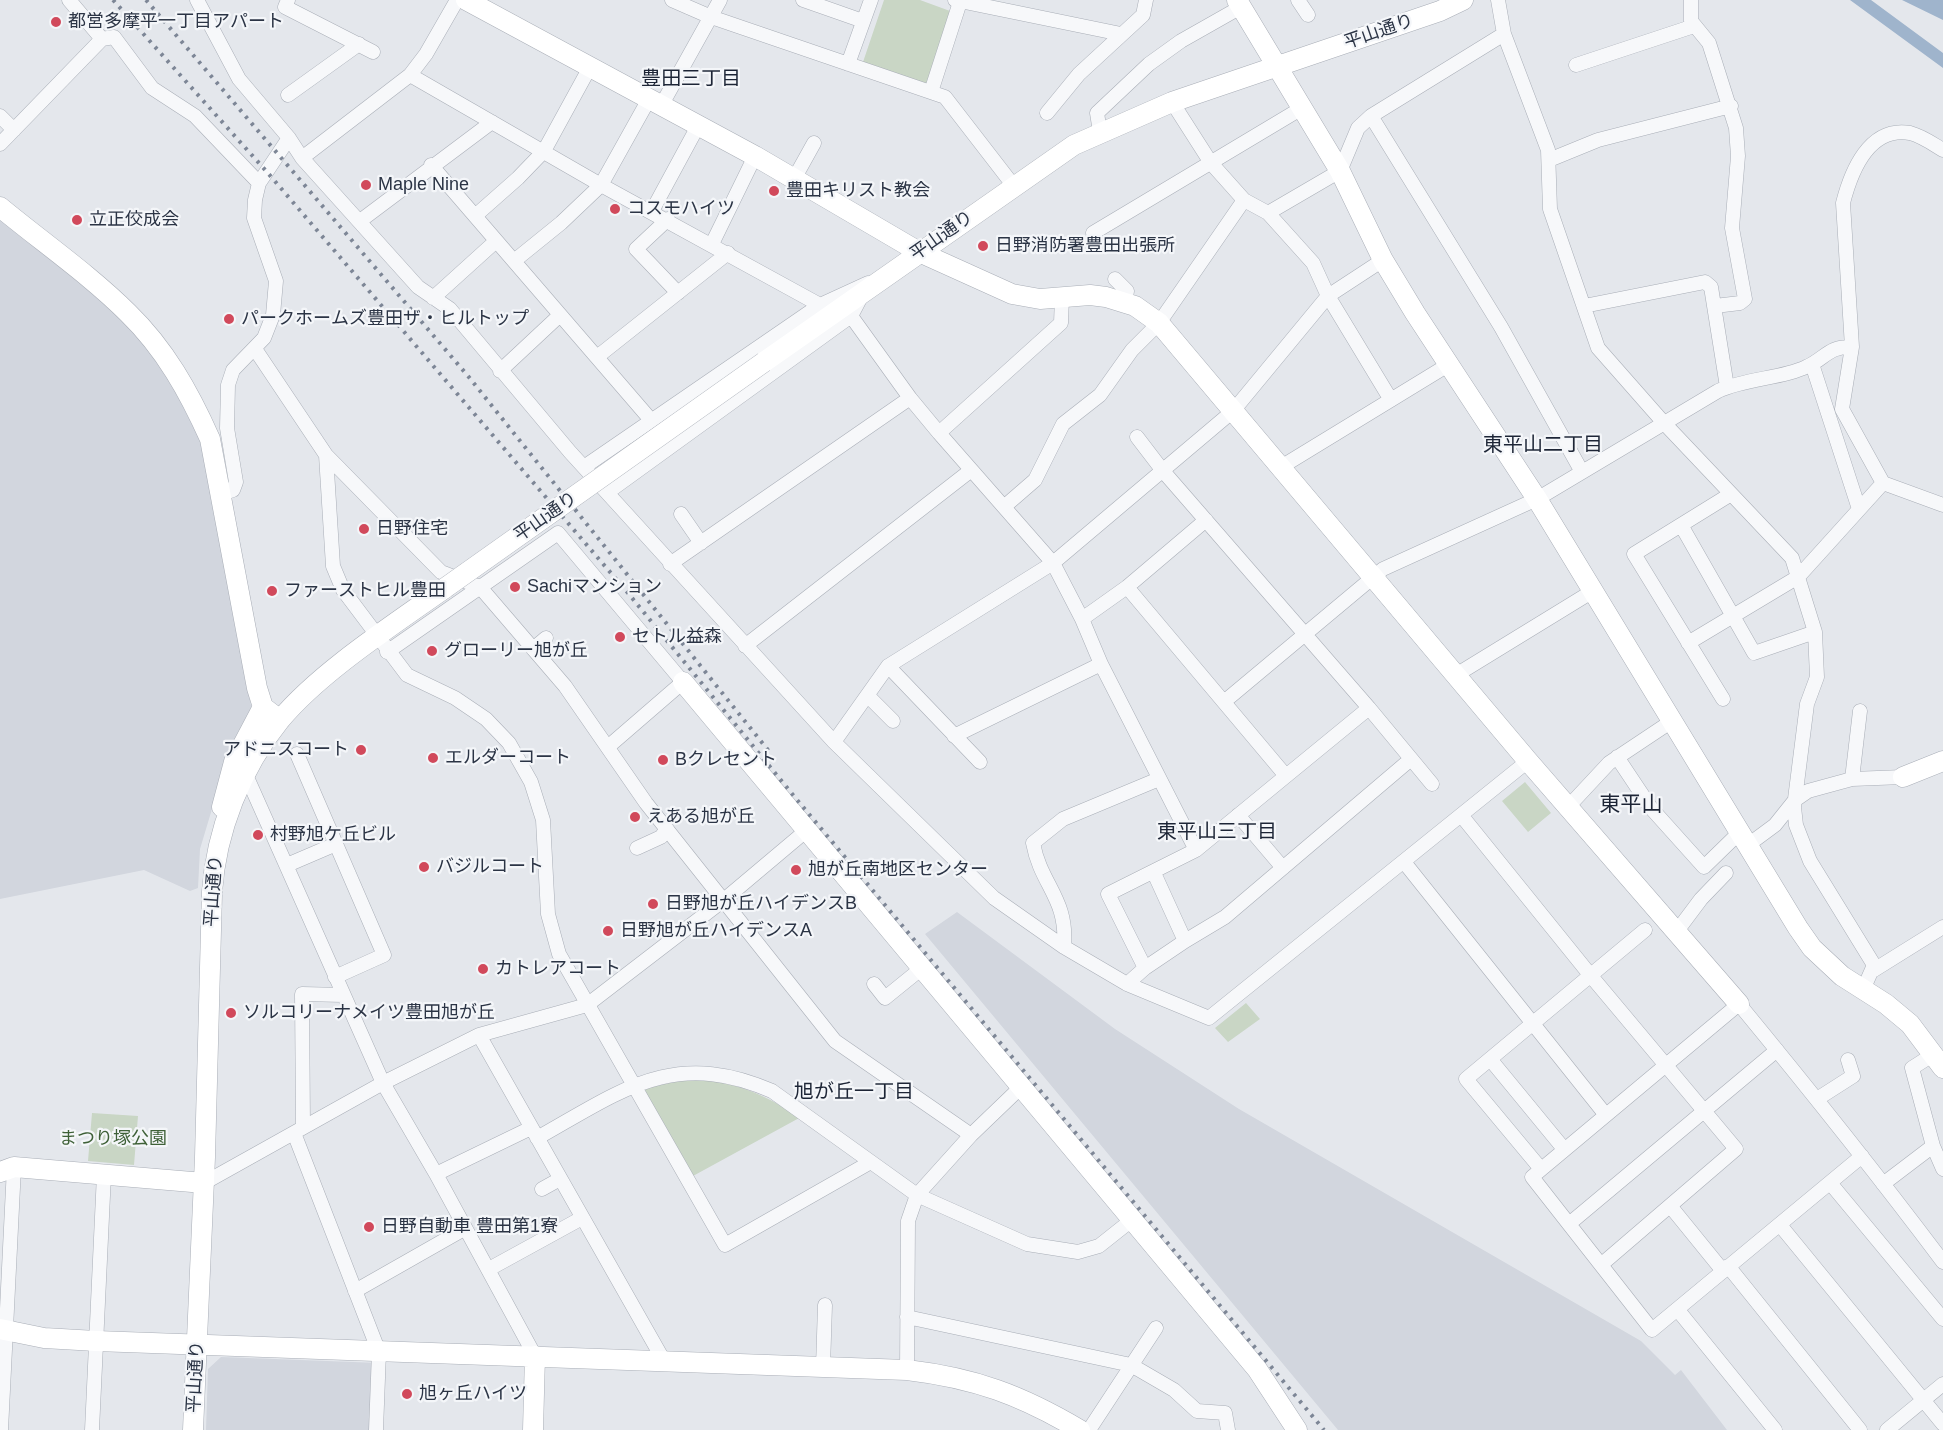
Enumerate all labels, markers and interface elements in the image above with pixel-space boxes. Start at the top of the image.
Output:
street label: 平山通り [1341,10,1417,54]
place label: 都営多摩平一丁目アパート [68,11,284,33]
marker: 都営多摩平一丁目アパート [49,15,63,29]
district label: 豊田三丁目 [641,67,741,91]
place label: Maple Nine [378,174,469,196]
marker: Maple Nine [359,178,373,192]
place label: 豊田キリスト教会 [786,180,930,202]
marker: 豊田キリスト教会 [767,184,781,198]
place label: コスモハイツ [627,198,735,220]
marker: コスモハイツ [608,202,622,216]
street label: 平山通り [906,207,978,265]
place label: 立正佼成会 [89,209,179,231]
marker: 立正佼成会 [70,213,84,227]
place label: 日野消防署豊田出張所 [995,235,1175,257]
marker: 日野消防署豊田出張所 [976,239,990,253]
place label: パークホームズ豊田ザ・ヒルトップ [241,308,529,330]
marker: パークホームズ豊田ザ・ヒルトップ [222,312,236,326]
district label: 東平山二丁目 [1483,433,1603,457]
street label: 平山通り [510,488,582,546]
place label: 日野住宅 [376,518,448,540]
marker: 日野住宅 [357,522,371,536]
place label: Sachiマンション [527,576,662,598]
place label: ファーストヒル豊田 [284,580,446,602]
marker: Sachiマンション [508,580,522,594]
marker: ファーストヒル豊田 [265,584,279,598]
place label: セトル益森 [632,626,722,648]
marker: セトル益森 [613,630,627,644]
place label: グローリー旭が丘 [444,640,588,662]
marker: グローリー旭が丘 [425,644,439,658]
place label: アドニスコート [223,739,349,761]
marker: アドニスコート [354,743,368,757]
place label: エルダーコート [445,747,571,769]
place label: Bクレセント [675,749,777,771]
marker: エルダーコート [426,751,440,765]
marker: Bクレセント [656,753,670,767]
district label: 東平山 [1600,792,1662,818]
place label: えある旭が丘 [647,806,755,828]
marker: えある旭が丘 [628,810,642,824]
district label: 東平山三丁目 [1157,820,1277,844]
place label: 村野旭ケ丘ビル [270,824,396,846]
marker: 村野旭ケ丘ビル [251,828,265,842]
street label: 平山通り [201,854,227,928]
place label: バジルコート [436,856,544,878]
place label: 旭が丘南地区センター [808,859,988,881]
marker: バジルコート [417,860,431,874]
marker: 旭が丘南地区センター [789,863,803,877]
place label: 日野旭が丘ハイデンスB [665,893,857,915]
marker: 日野旭が丘ハイデンスB [646,897,660,911]
place label: 日野旭が丘ハイデンスA [620,920,812,942]
marker: 日野旭が丘ハイデンスA [601,924,615,938]
place label: カトレアコート [495,958,621,980]
marker: カトレアコート [476,962,490,976]
place label: ソルコリーナメイツ豊田旭が丘 [243,1002,495,1024]
marker: ソルコリーナメイツ豊田旭が丘 [224,1006,238,1020]
district label: 旭が丘一丁目 [794,1080,914,1104]
park label: まつり塚公園 [59,1128,167,1150]
place label: 日野自動車 豊田第1寮 [381,1216,558,1238]
marker: 日野自動車 豊田第1寮 [362,1220,376,1234]
street label: 平山通り [183,1340,209,1414]
place label: 旭ヶ丘ハイツ [419,1383,527,1405]
marker: 旭ヶ丘ハイツ [400,1387,414,1401]

